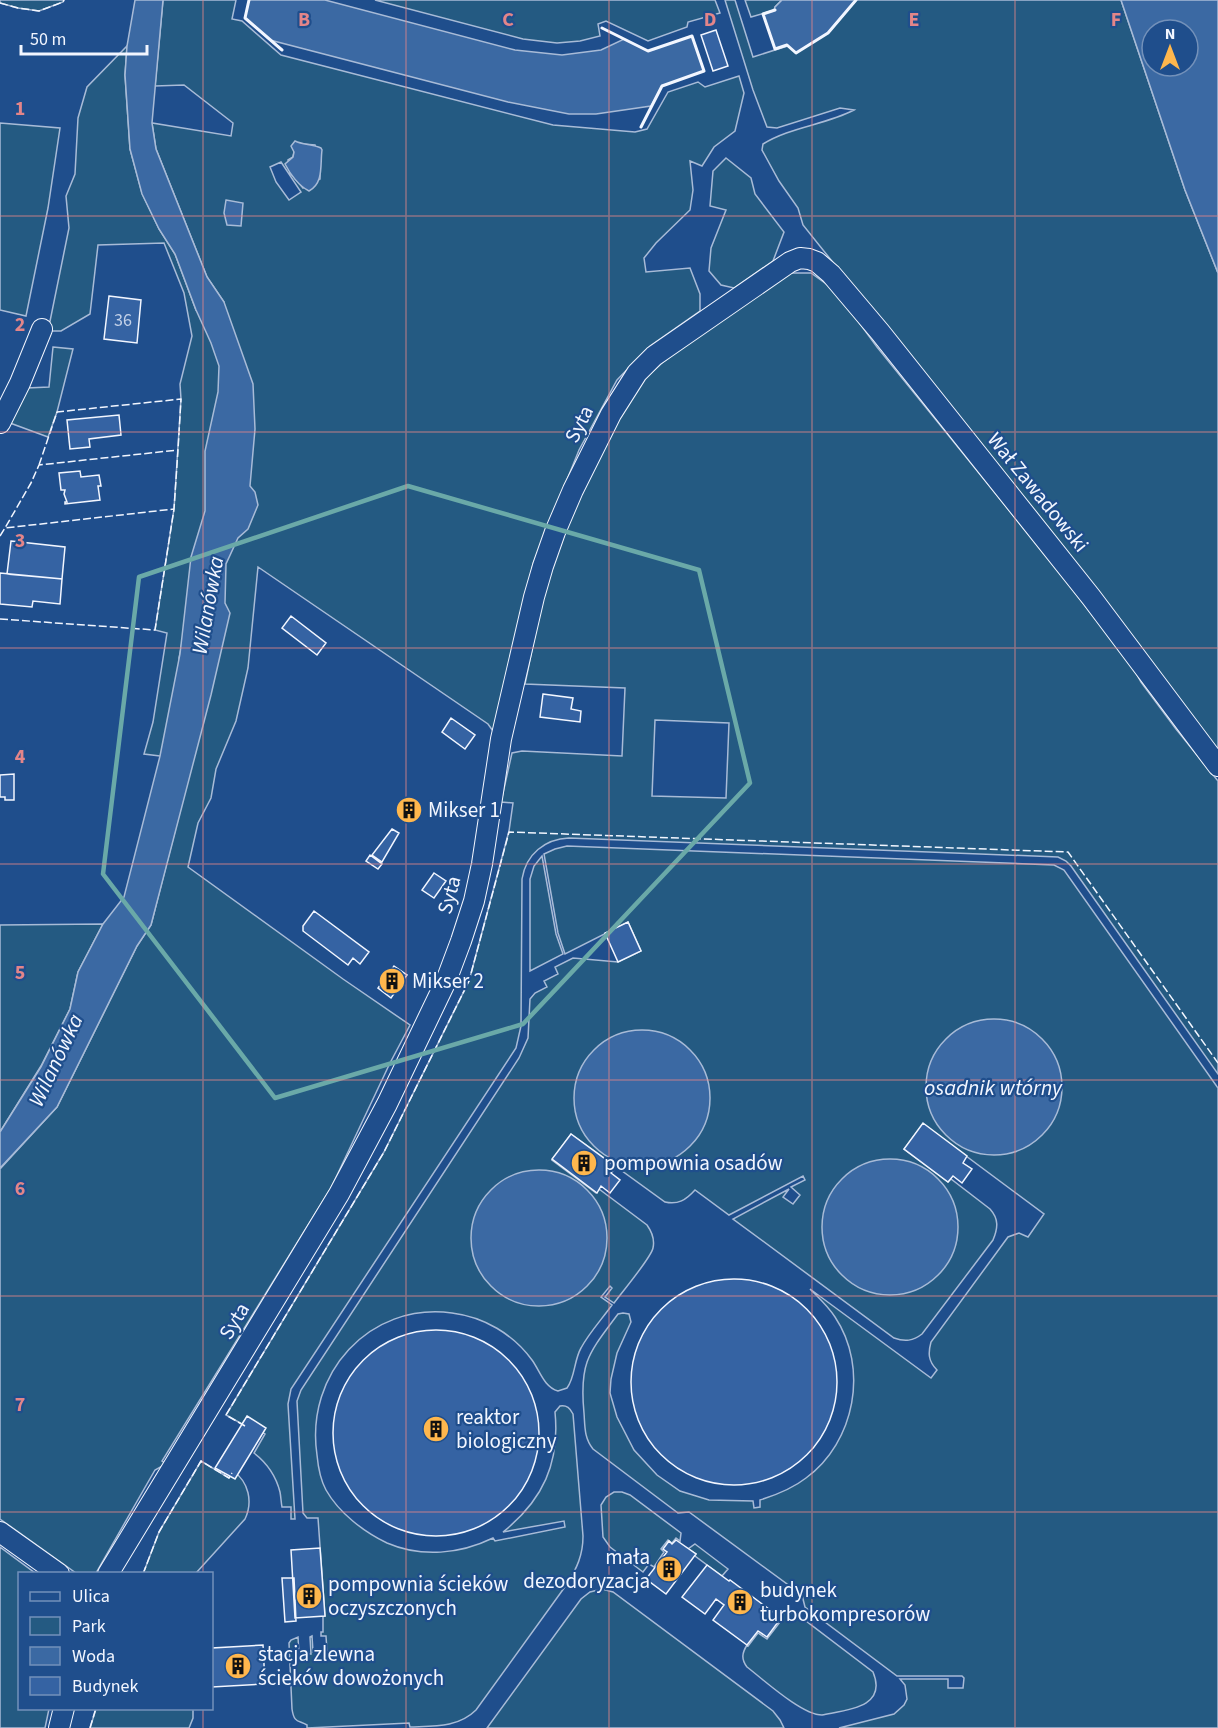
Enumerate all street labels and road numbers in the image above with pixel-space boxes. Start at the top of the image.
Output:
street label: Syta [557,400,601,448]
street label: Wał Zawadowski [980,426,1096,558]
street label: Syta [430,873,468,917]
street label: Syta [211,1297,257,1345]

